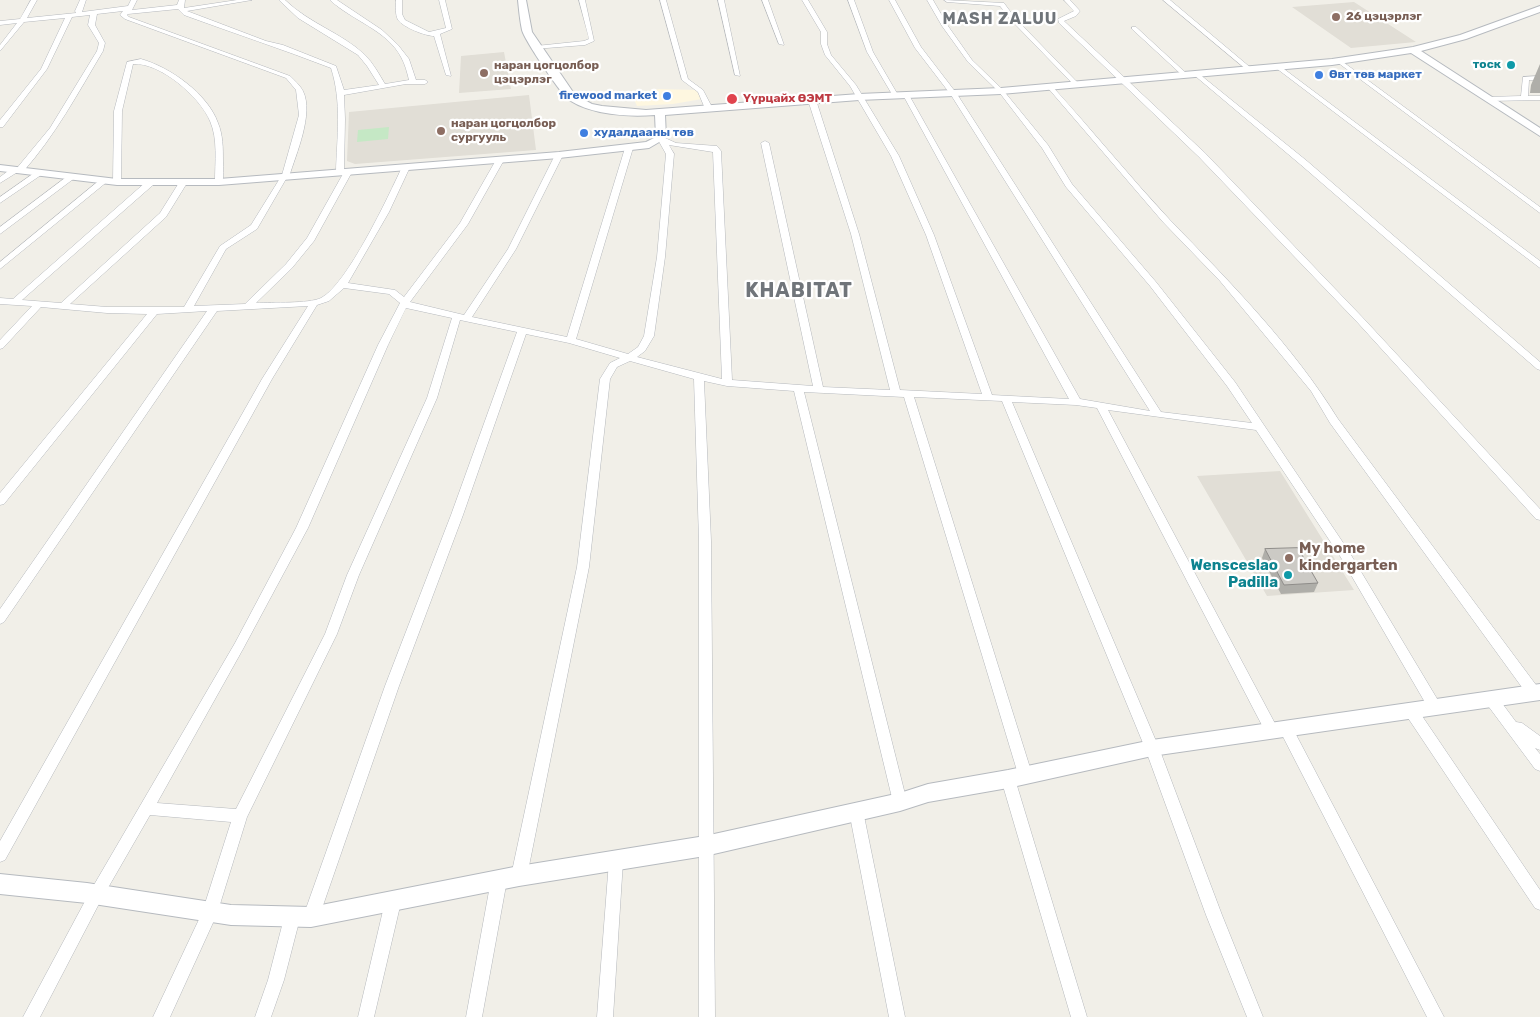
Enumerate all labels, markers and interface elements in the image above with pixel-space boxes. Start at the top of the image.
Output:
district label: MASH ZALUU [941,9,1059,29]
place label: 26 цэцэрлэг [1346,10,1422,24]
marker: 26 цэцэрлэг [1330,11,1342,23]
place label: тоск [1473,58,1501,72]
place label: наран цогцолбор цэцэрлэг [494,59,599,87]
marker: тоск [1505,59,1517,71]
marker: наран цогцолбор цэцэрлэг [478,67,490,79]
place label: Өвт төв маркет [1329,68,1422,82]
marker: Өвт төв маркет [1313,69,1325,81]
place label: firewood market [559,89,657,103]
marker: firewood market [661,90,673,102]
marker: Үүрцайх ӨЭМТ [725,92,739,106]
place label: Үүрцайх ӨЭМТ [743,92,832,106]
place label: наран цогцолбор сургууль [451,117,556,145]
marker: наран цогцолбор сургууль [435,125,447,137]
place label: худалдааны төв [594,126,694,140]
marker: худалдааны төв [578,127,590,139]
district label: KHABITAT [744,279,854,303]
place label: My home kindergarten [1299,540,1398,575]
marker: My home kindergarten [1283,552,1295,564]
place label: Wensceslao Padilla [1191,557,1278,592]
marker: Wensceslao Padilla [1282,569,1294,581]

